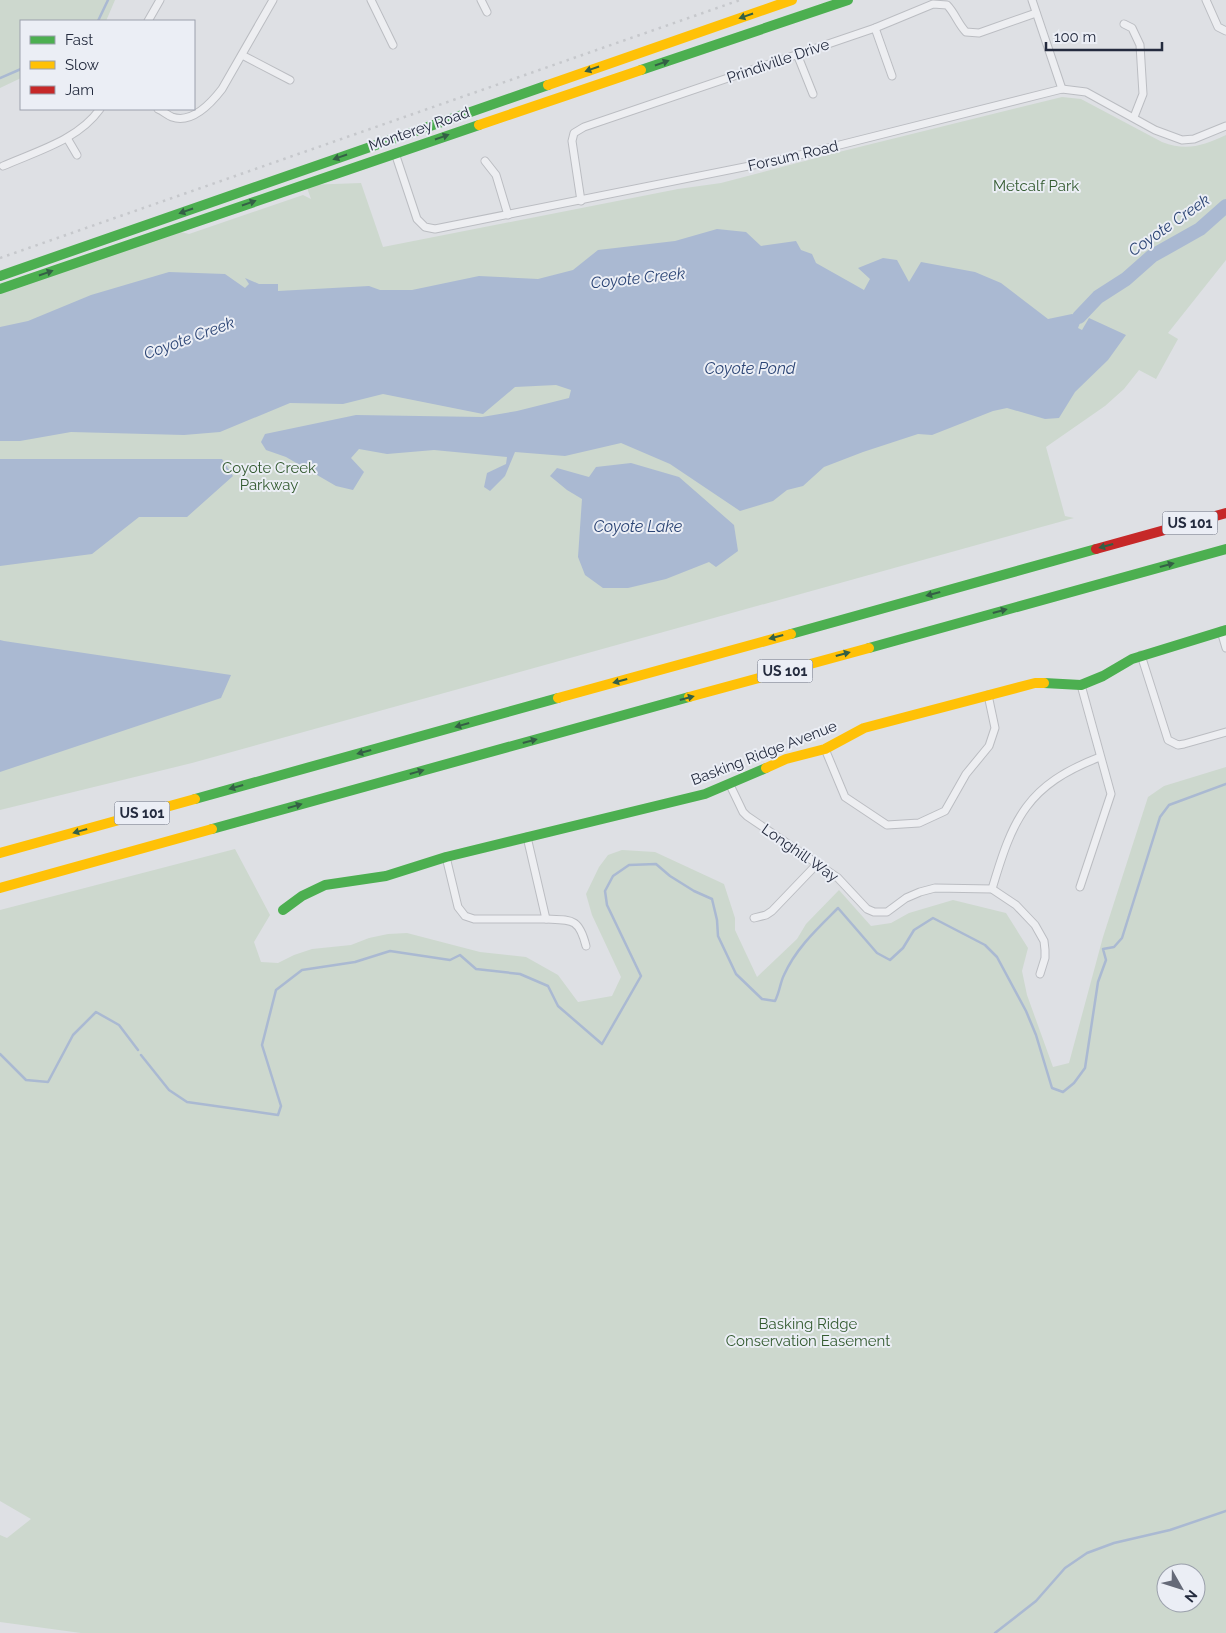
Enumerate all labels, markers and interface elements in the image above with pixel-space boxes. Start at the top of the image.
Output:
one-way arrow [738,13,753,20]
legend [20,20,195,110]
scale bar [1046,20,1162,52]
text: 100 m [1054,28,1096,46]
text: Fast [65,31,93,49]
street label: Prindiville Drive [724,35,832,87]
text: Slow [65,56,99,74]
one-way arrow [655,59,670,67]
one-way arrow [585,66,600,74]
text: Jam [65,81,94,99]
street label: Monterey Road [366,103,472,155]
one-way arrow [434,133,449,140]
street label: Forsum Road [746,137,840,175]
one-way arrow [332,154,347,161]
park label: Metcalf Park [993,177,1079,195]
water label: Coyote Creek [1125,190,1214,260]
one-way arrow [242,198,257,206]
one-way arrow [178,207,193,215]
water label: Coyote Creek [590,264,687,292]
one-way arrow [39,269,54,277]
water label: Coyote Creek [141,313,237,363]
water label: Coyote Pond [705,359,796,378]
park label: Coyote Creek Parkway [222,459,316,494]
road number: US 101 [1162,512,1218,534]
water label: Coyote Lake [594,517,683,536]
one-way arrow [1099,542,1114,550]
one-way arrow [1159,561,1174,569]
one-way arrow [925,590,941,598]
one-way arrow [992,607,1008,615]
one-way arrow [769,634,784,642]
one-way arrow [836,650,851,658]
road number: US 101 [758,659,812,682]
one-way arrow [612,677,627,685]
one-way arrow [679,693,694,701]
street label: Basking Ridge Avenue [688,717,840,789]
one-way arrow [454,721,469,729]
one-way arrow [523,737,538,745]
one-way arrow [356,748,371,756]
one-way arrow [410,768,425,776]
one-way arrow [229,784,244,792]
road number: US 101 [114,801,170,824]
one-way arrow [288,802,303,810]
street label: Longhill Way [758,820,842,886]
one-way arrow [72,827,87,835]
park label: Basking Ridge Conservation Easement [726,1315,890,1350]
north arrow [1156,1563,1206,1613]
text: N [1182,1587,1201,1605]

